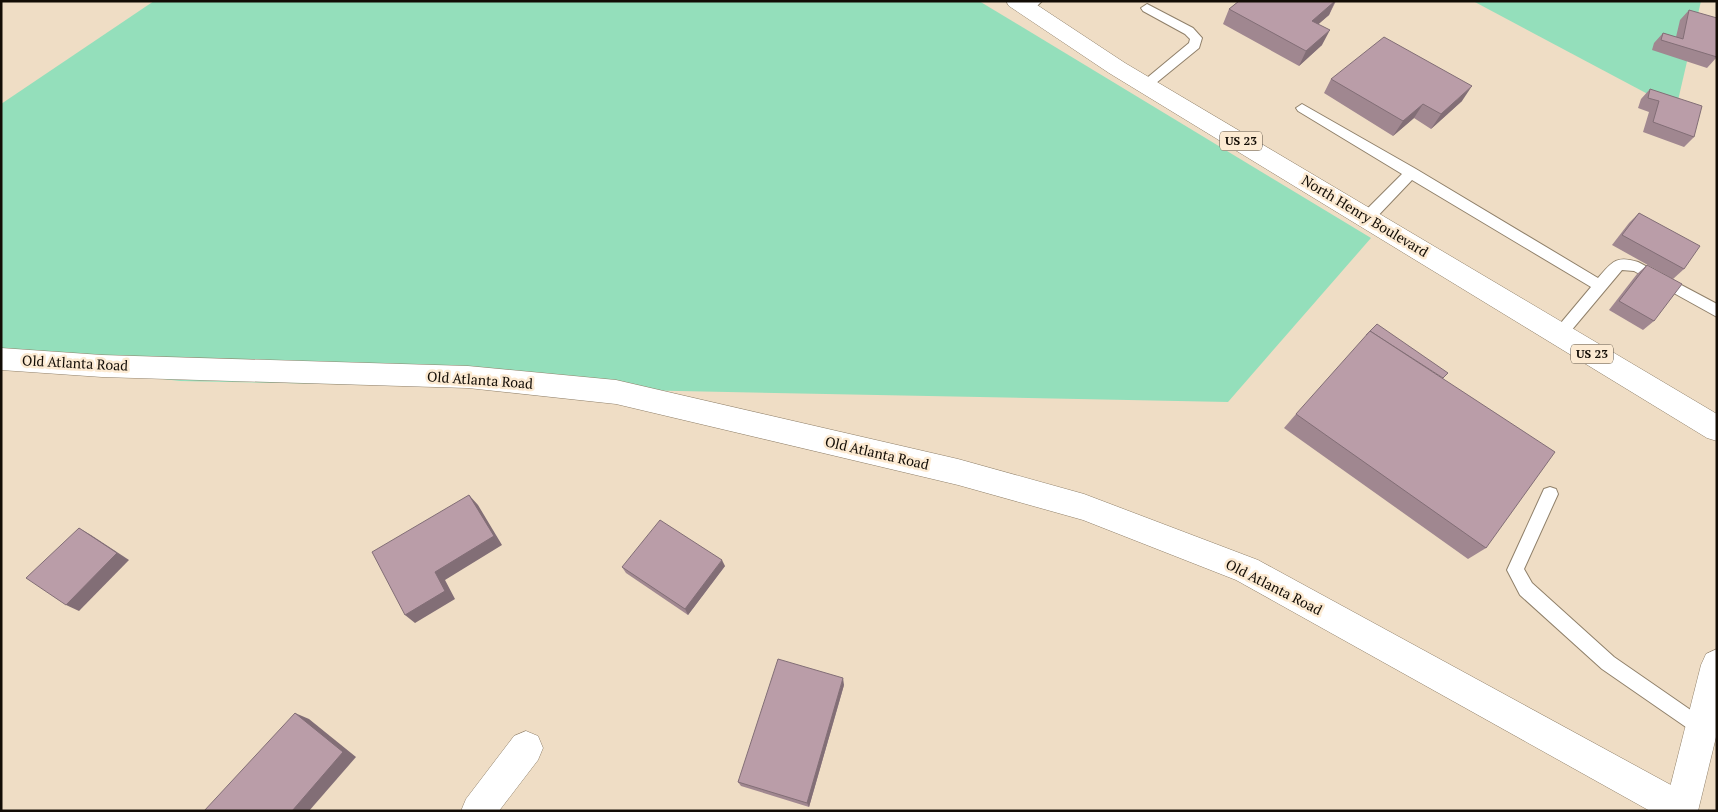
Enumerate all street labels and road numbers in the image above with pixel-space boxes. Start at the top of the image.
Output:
road number: US 23 [1220,132,1262,150]
street label: North Henry Boulevard [1298,170,1432,261]
road number: US 23 [1571,344,1613,364]
street label: Old Atlanta Road [22,350,129,375]
street label: Old Atlanta Road [426,366,534,393]
street label: Old Atlanta Road [823,431,931,474]
street label: Old Atlanta Road [1223,554,1326,619]

